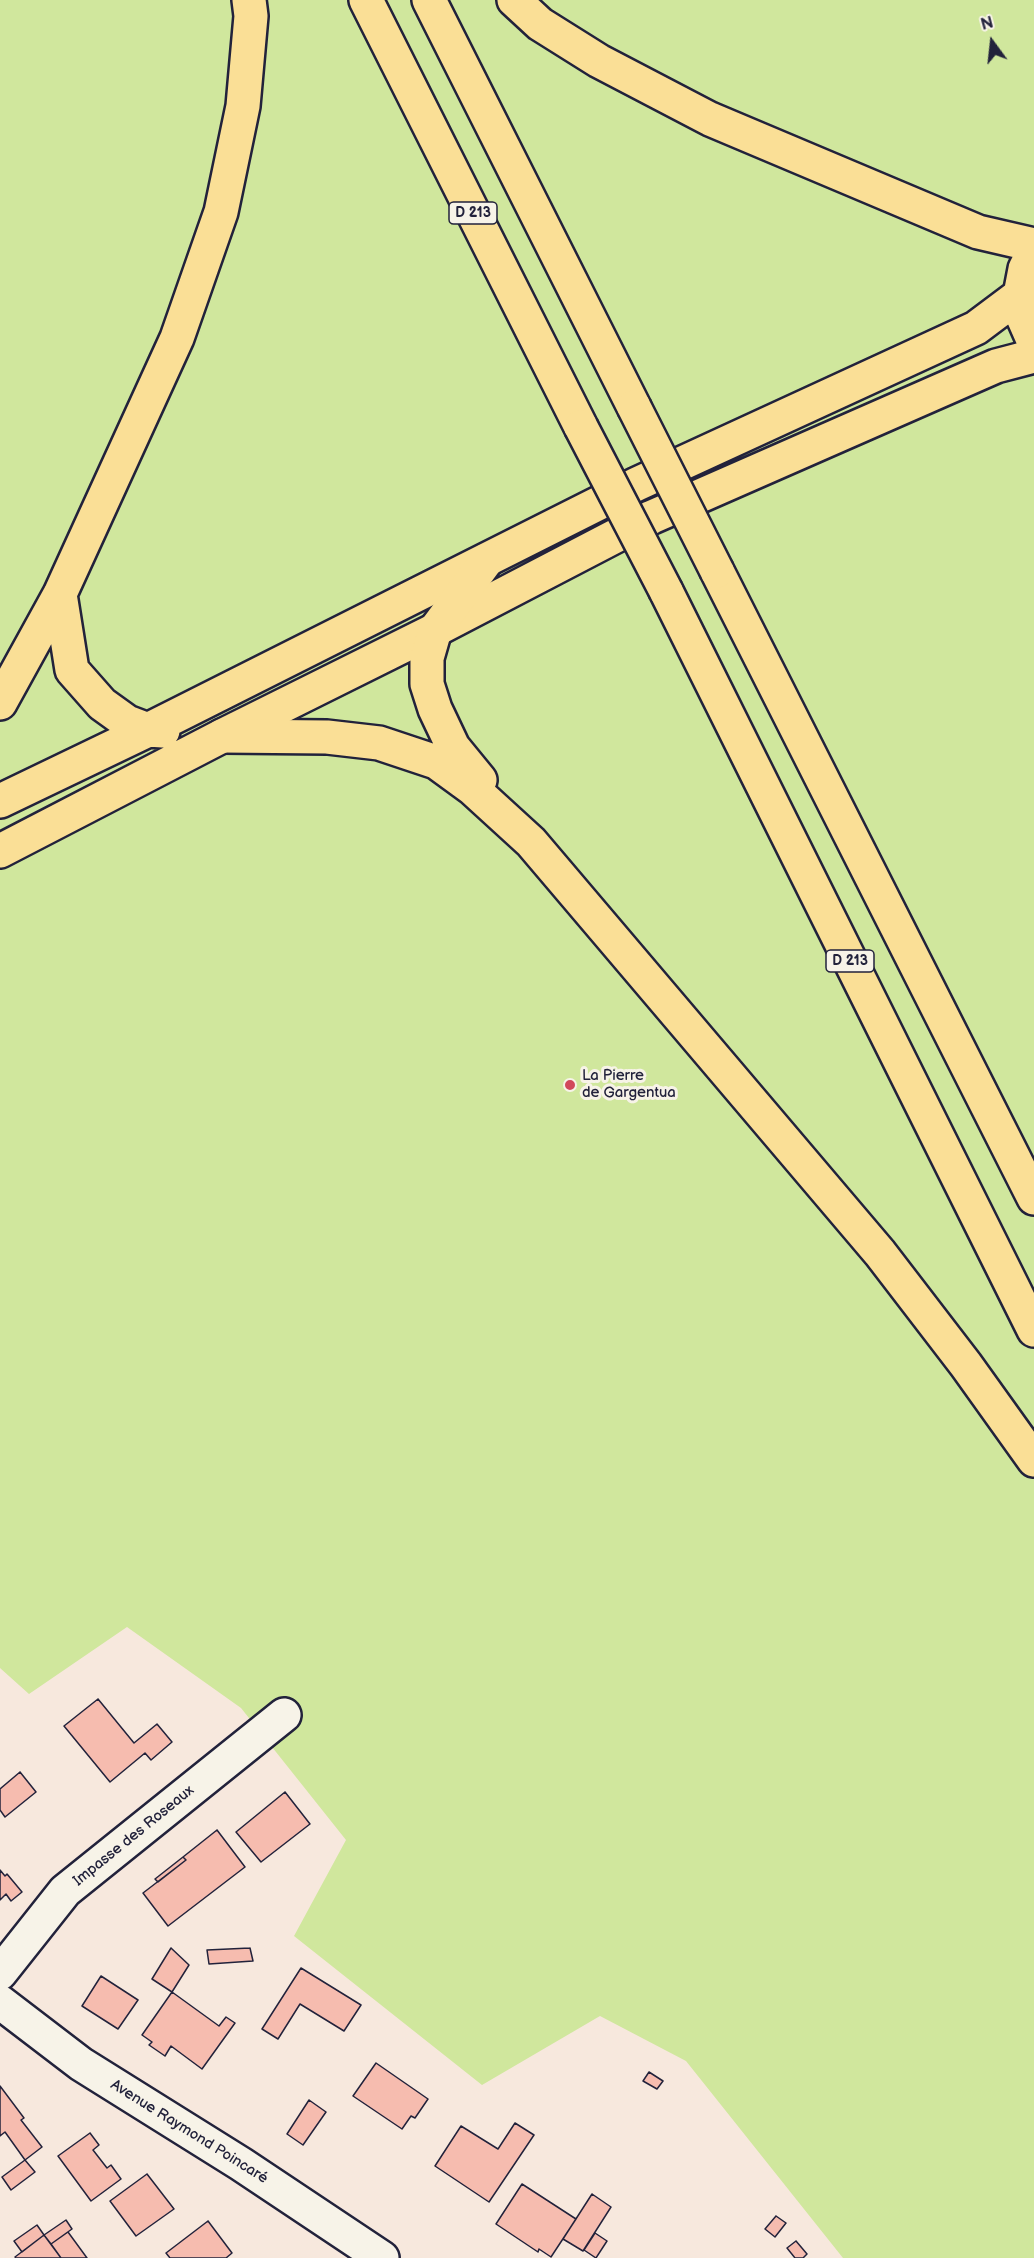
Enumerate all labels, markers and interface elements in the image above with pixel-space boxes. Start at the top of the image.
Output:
north arrow [962,12,1022,72]
text: N [979,13,995,35]
road number: D 213 [449,202,497,224]
road number: D 213 [826,950,874,972]
place label: La Pierre de Gargentua [582,1067,676,1102]
marker: La Pierre de Gargentua [563,1078,577,1092]
street label: Impasse des Roseaux [70,1782,198,1890]
street label: Avenue Raymond Poincaré [107,2076,271,2188]

